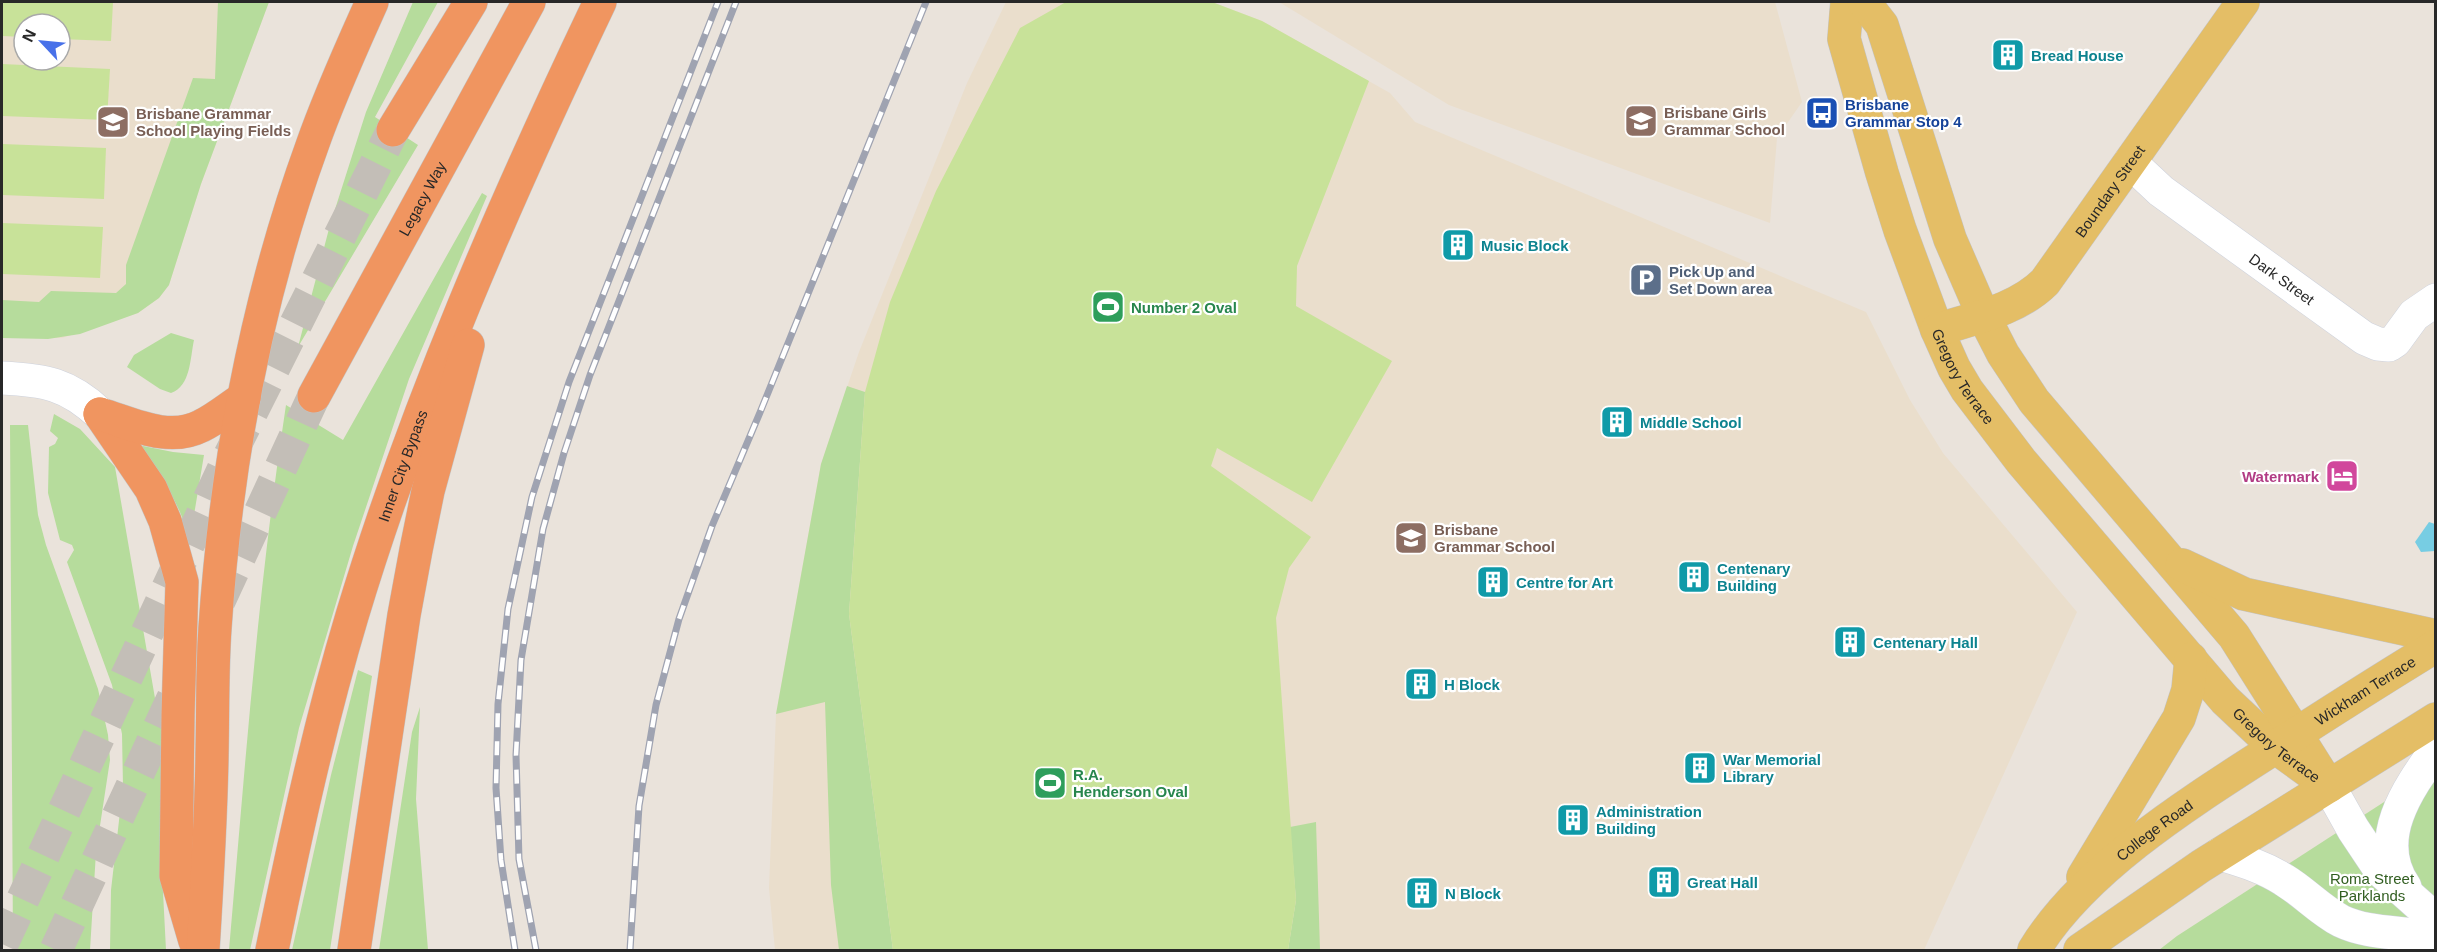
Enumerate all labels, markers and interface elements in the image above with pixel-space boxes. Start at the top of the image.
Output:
north arrow [12,12,72,72]
text: N [19,27,39,45]
building icon: Bread House [1990,37,2026,73]
place label: Bread House [2031,47,2124,64]
bus stop icon: Brisbane Grammar Stop 4 [1804,95,1840,131]
place label: Brisbane Grammar Stop 4 [1845,96,1962,130]
school or university icon: Brisbane Girls Grammar School [1623,103,1659,139]
school or university icon: Brisbane Grammar School Playing Fields [95,104,131,140]
place label: Brisbane Girls Grammar School [1664,104,1785,138]
place label: Brisbane Grammar School Playing Fields [136,105,291,139]
street label: Boundary Street [2071,141,2148,240]
street label: Legacy Way [395,158,449,239]
building icon: Music Block [1440,227,1476,263]
place label: Music Block [1481,237,1569,254]
street label: Dark Street [2246,250,2319,308]
parking icon: Pick Up and Set Down area [1628,262,1664,298]
place label: Pick Up and Set Down area [1669,263,1773,297]
sports icon: Number 2 Oval [1090,289,1126,325]
place label: Number 2 Oval [1131,299,1237,316]
street label: Gregory Terrace [1929,326,1998,427]
building icon: Middle School [1599,404,1635,440]
street label: Inner City Bypass [374,407,430,524]
place label: Middle School [1640,414,1742,431]
hotel icon: Watermark [2324,458,2360,494]
place label: Watermark [2242,468,2320,485]
school or university icon: Brisbane Grammar School [1393,520,1429,556]
place label: Brisbane Grammar School [1434,521,1555,555]
building icon: Centenary Building [1676,559,1712,595]
place label: Centenary Building [1717,560,1791,594]
building icon: Centre for Art [1475,564,1511,600]
place label: Centre for Art [1516,574,1613,591]
building icon: Centenary Hall [1832,624,1868,660]
place label: Centenary Hall [1873,634,1978,651]
street label: Wickham Terrace [2311,652,2418,728]
building icon: H Block [1403,666,1439,702]
place label: H Block [1444,676,1501,693]
street label: Gregory Terrace [2230,704,2324,786]
building icon: War Memorial Library [1682,750,1718,786]
place label: War Memorial Library [1723,751,1821,785]
sports icon: R.A. Henderson Oval [1032,765,1068,801]
place label: R.A. Henderson Oval [1073,766,1188,800]
street label: College Road [2112,796,2196,864]
building icon: Administration Building [1555,802,1591,838]
place label: Administration Building [1596,803,1702,837]
building icon: Great Hall [1646,864,1682,900]
park label: Roma Street Parklands [2330,870,2415,904]
place label: Great Hall [1687,874,1758,891]
building icon: N Block [1404,875,1440,911]
place label: N Block [1445,885,1502,902]

